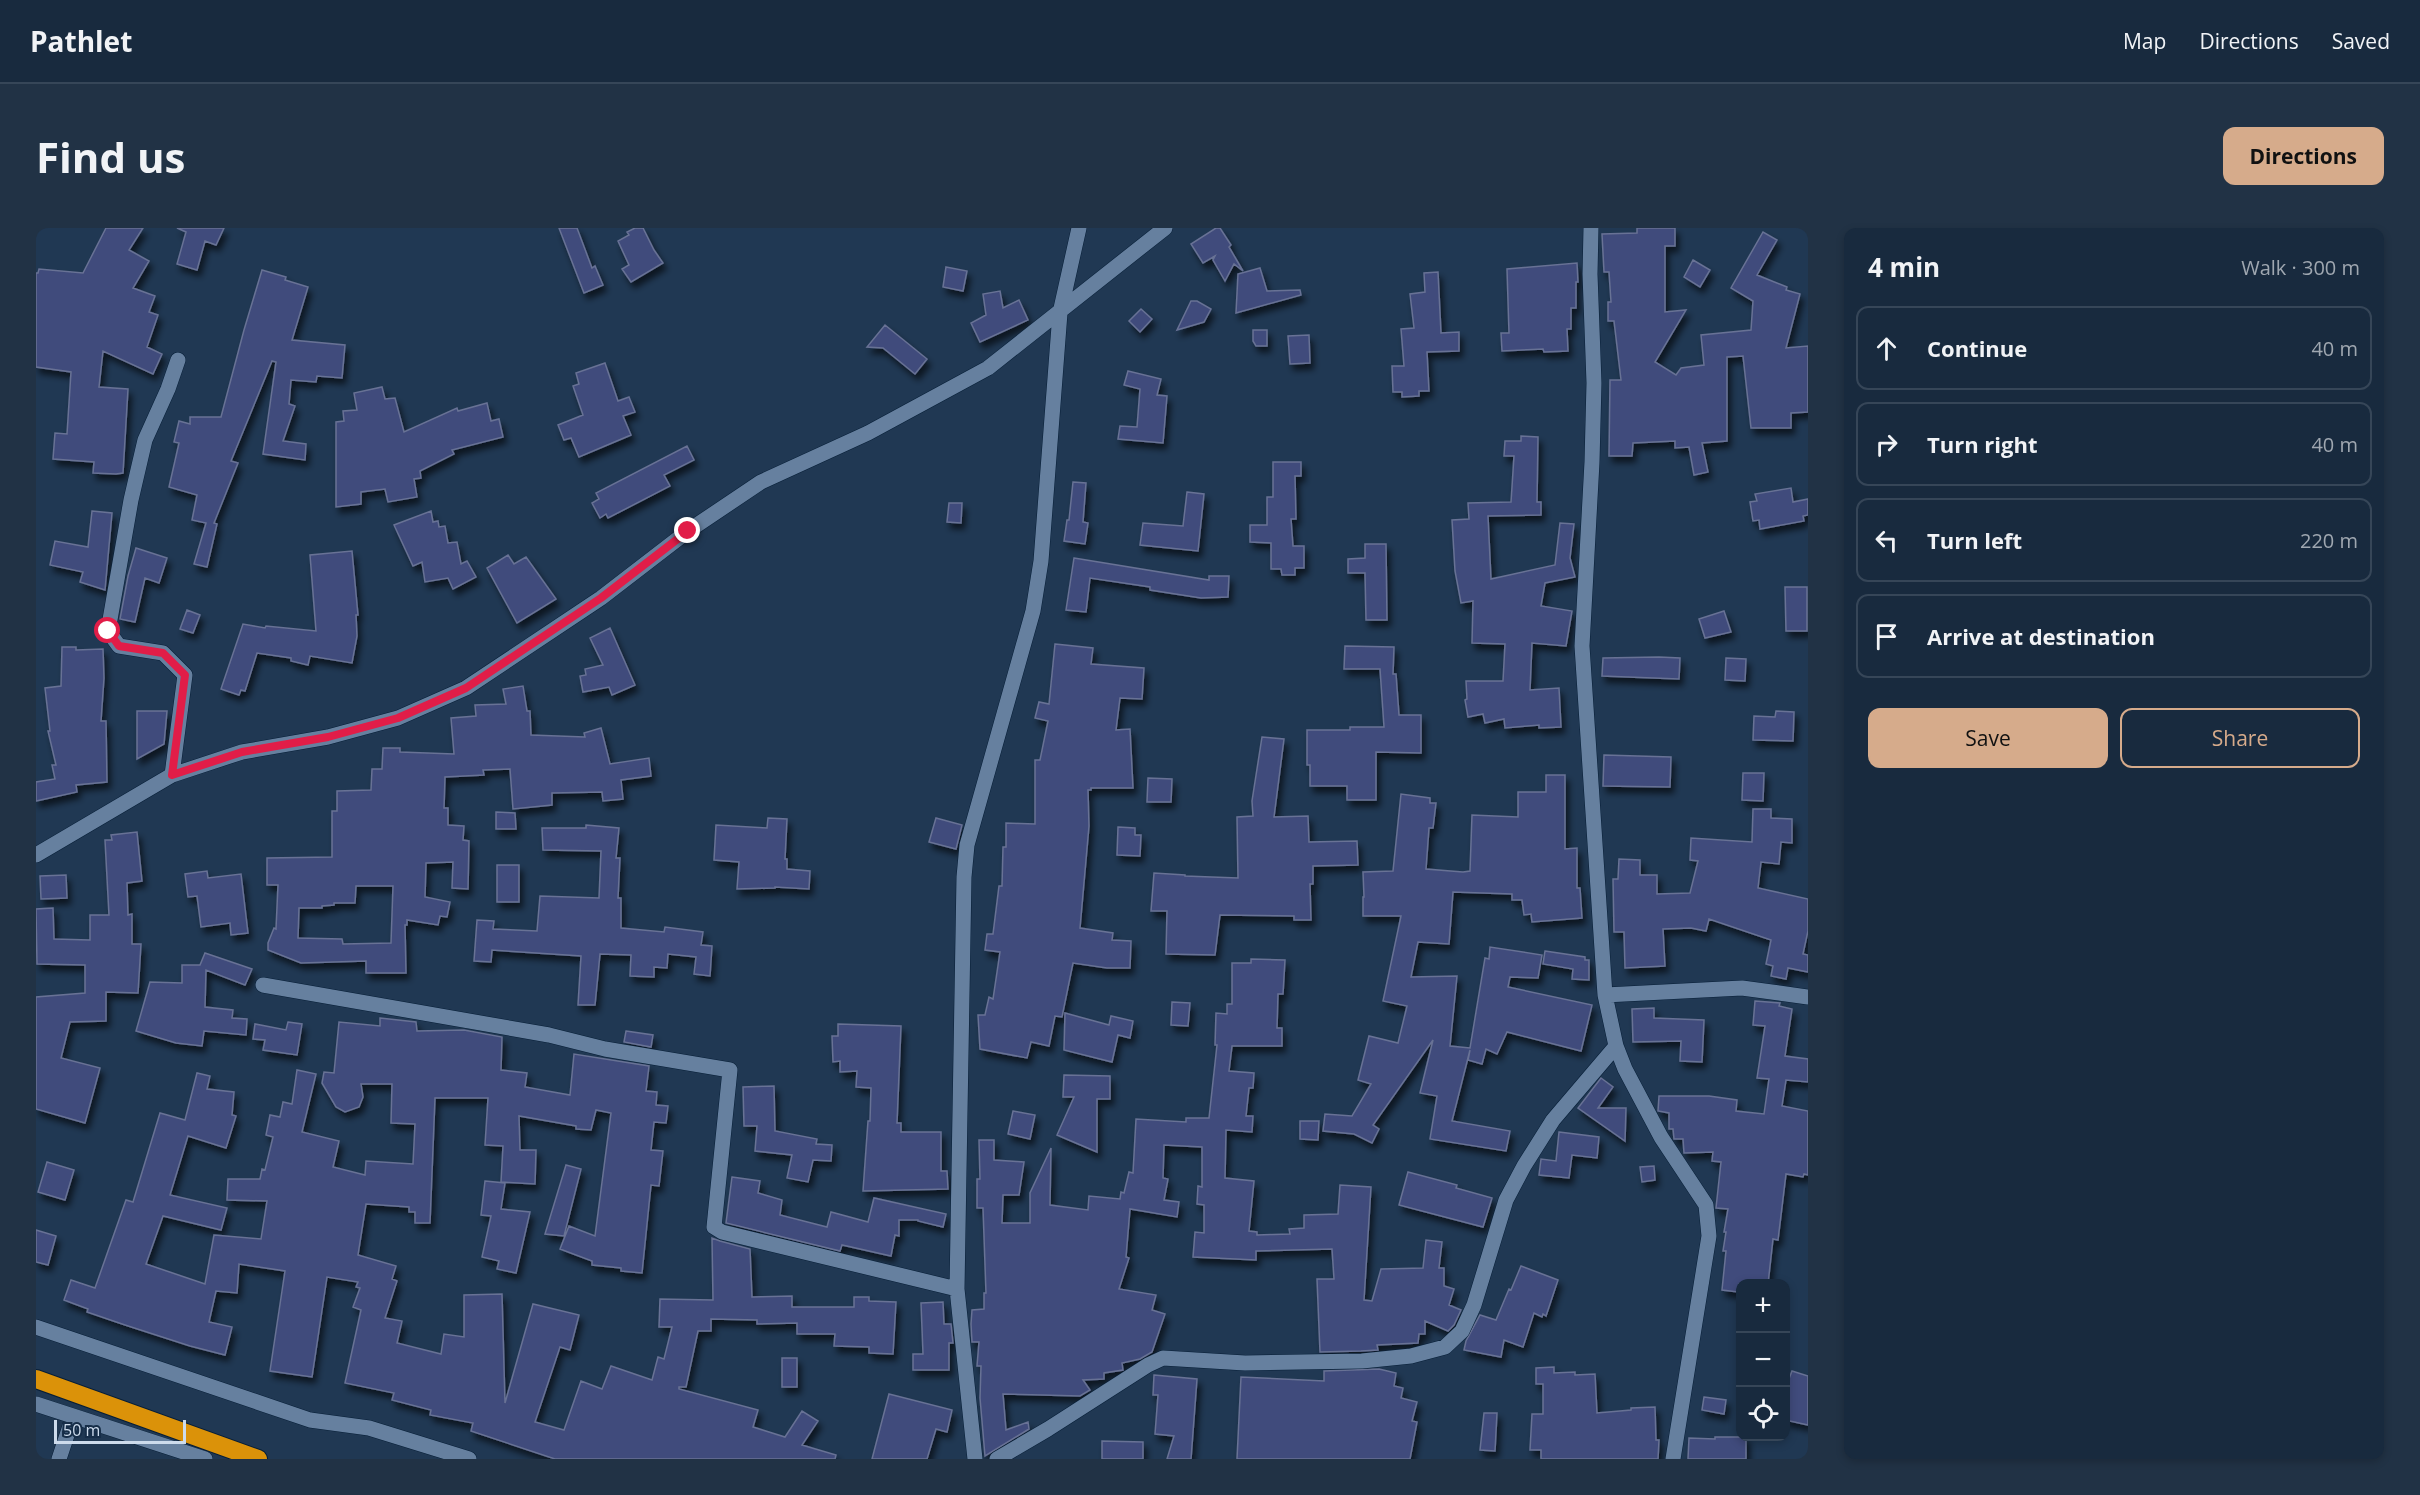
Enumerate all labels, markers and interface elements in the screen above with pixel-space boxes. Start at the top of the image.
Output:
text: Pathlet [30,22,132,60]
text: Map [2123,27,2166,55]
text: Directions [2199,27,2299,55]
text: Saved [2332,27,2390,55]
button: Directions [2223,127,2384,185]
text: Find us [36,128,185,185]
text: 4 min [1868,249,1940,285]
text: Walk · 300 m [2241,254,2360,281]
icon: ahead [1870,332,1903,365]
text: Continue [1927,333,2027,363]
text: 40 m [2311,335,2358,362]
icon: right [1870,428,1903,461]
text: Turn right [1927,429,2038,459]
text: 40 m [2311,431,2358,458]
route end [674,517,700,543]
icon: left [1870,524,1903,557]
text: Turn left [1927,525,2022,555]
text: 220 m [2300,527,2358,554]
route start [94,617,120,643]
icon: arrive [1870,620,1903,653]
text: Arrive at destination [1927,621,2155,651]
button: Save [1868,708,2108,768]
button: Share [2120,708,2360,768]
map controls [1736,1279,1790,1441]
button: + [1736,1279,1790,1333]
button: − [1736,1333,1790,1387]
button: locate [1736,1387,1790,1441]
scale bar [54,1417,186,1444]
text: 50 m [63,1419,100,1441]

